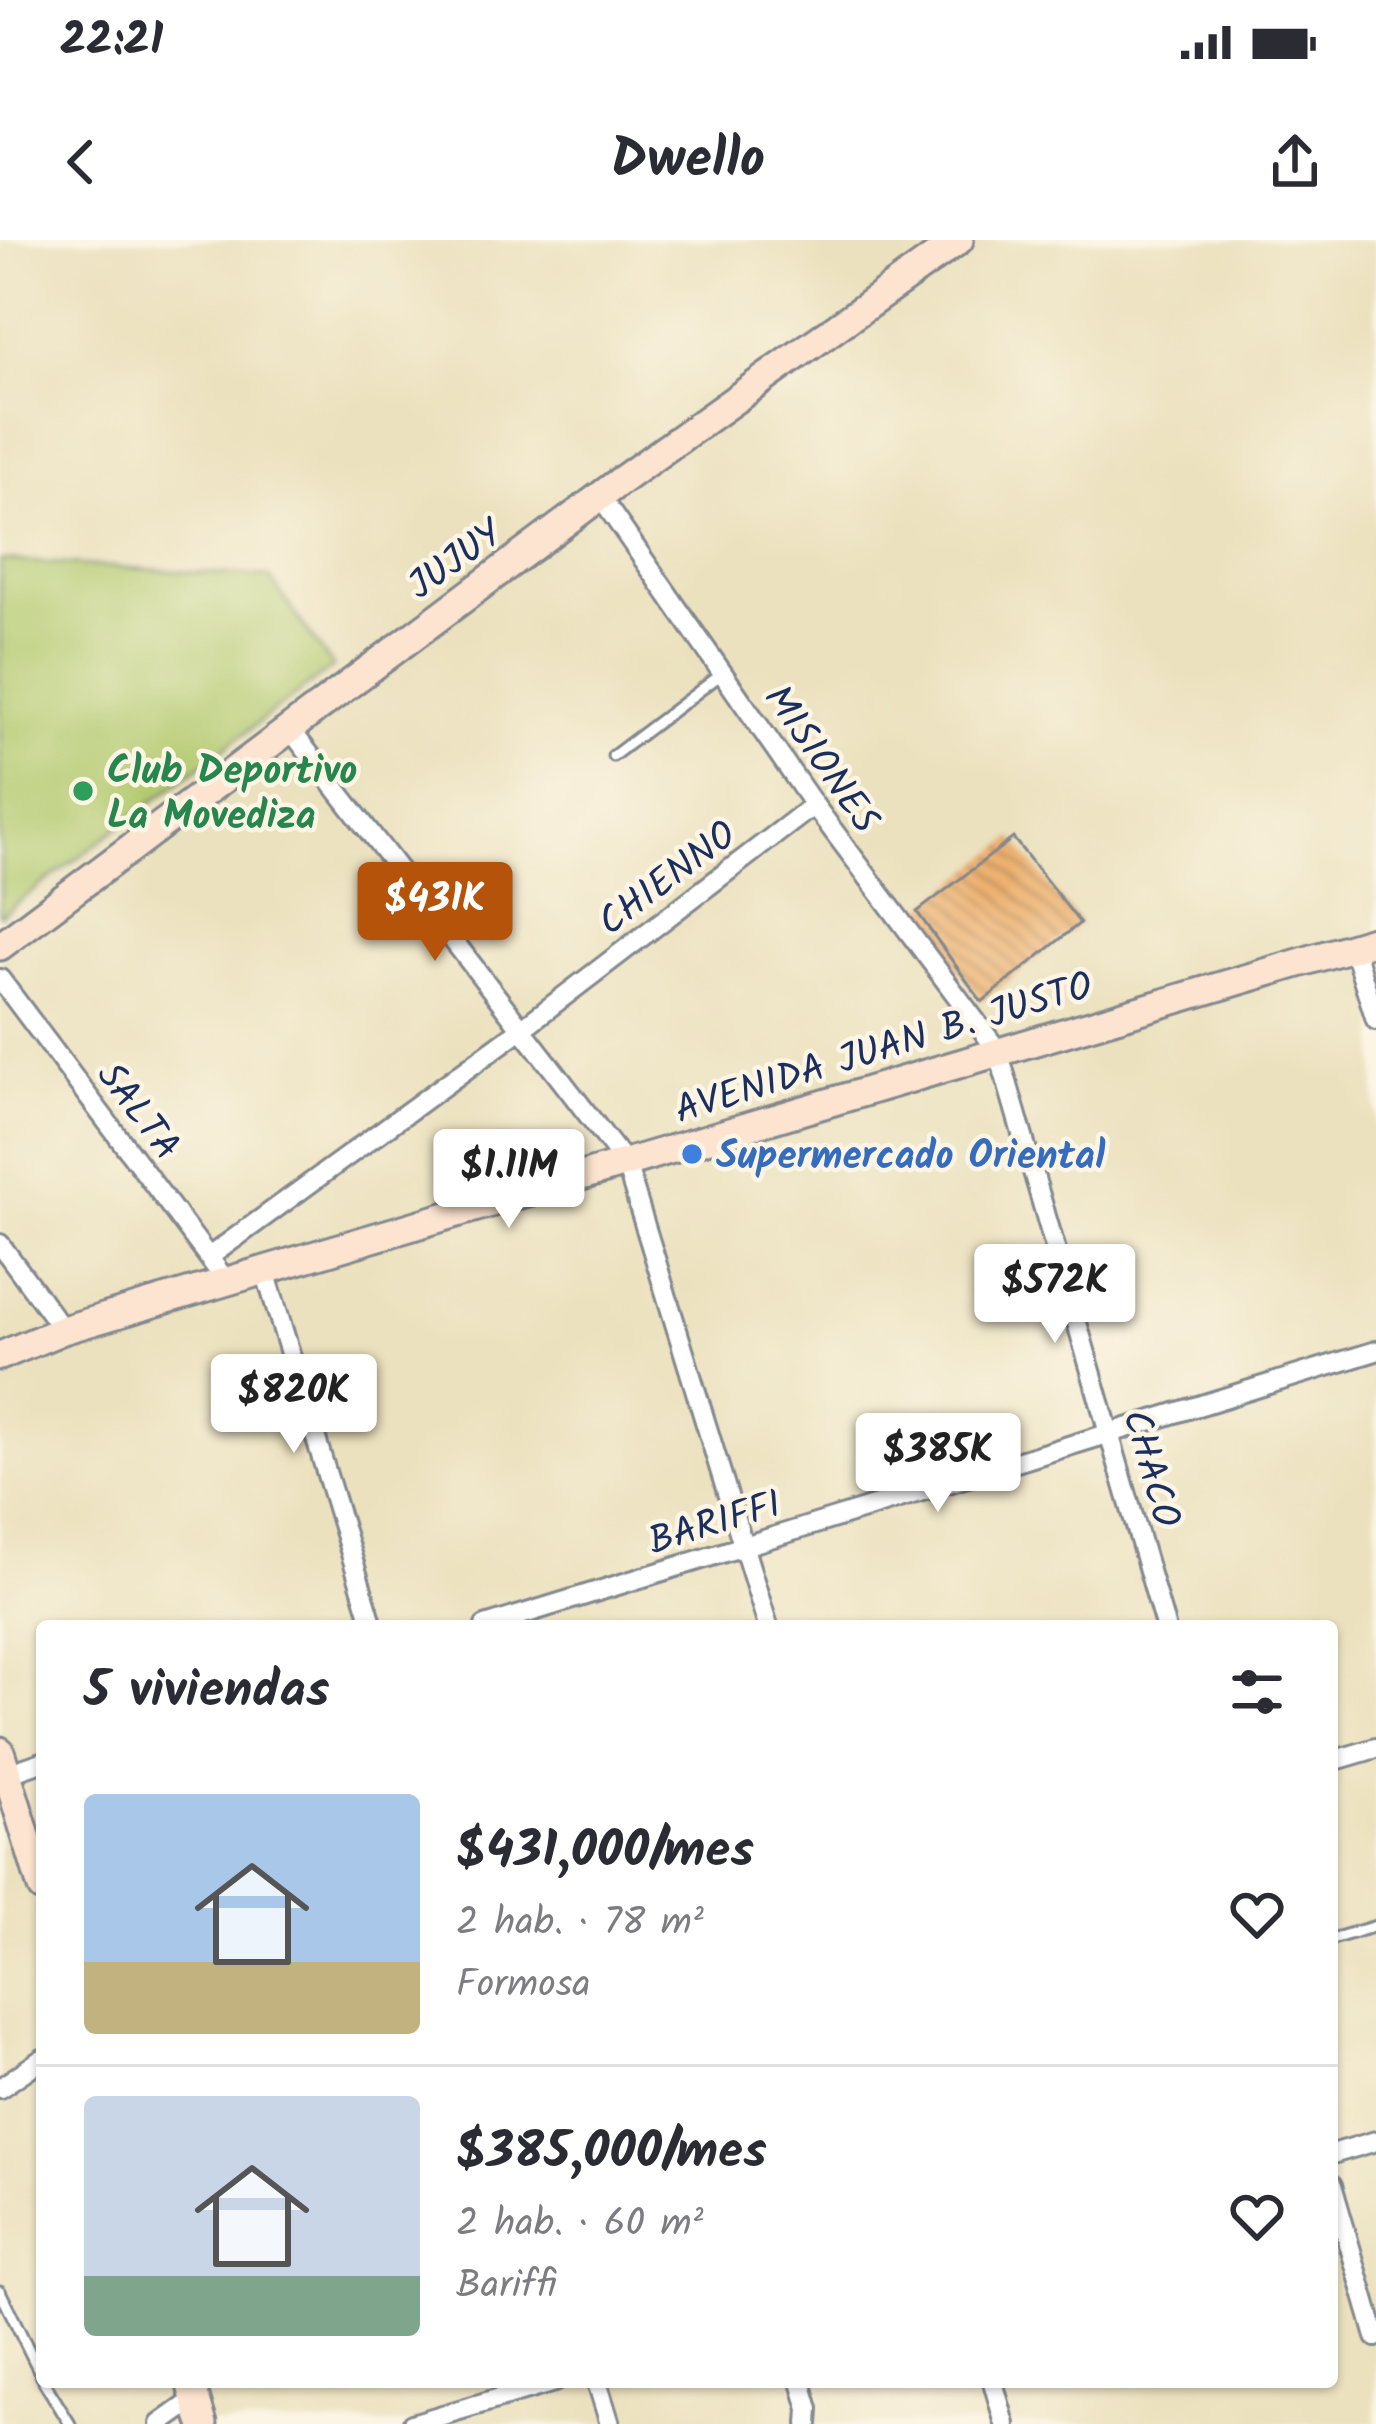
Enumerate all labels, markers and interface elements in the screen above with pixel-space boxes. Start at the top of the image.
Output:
text: 22:21 [60,6,163,78]
text: Dwello [611,119,765,205]
icon: back [48,129,114,195]
icon: share [1262,129,1328,195]
street label: JUJUY [395,504,519,617]
street label: MISIONES [746,673,894,847]
place label: Club Deportivo La Movediza [107,742,357,849]
marker: Club Deportivo La Movediza [70,778,96,804]
street label: CHIENNO [585,807,751,953]
pin: $431K [351,862,519,964]
text: $431K [385,870,485,932]
street label: AVENIDA JUAN B. JUSTO [667,957,1101,1143]
street label: SALTA [79,1050,195,1175]
place label: Supermercado Oriental [716,1127,1106,1189]
pin: $1.11M [411,1129,607,1231]
text: $1.11M [460,1137,558,1199]
marker: Supermercado Oriental [679,1141,705,1167]
pin: $572K [971,1244,1139,1346]
text: $572K [1001,1252,1109,1314]
pin: $820K [210,1354,378,1456]
text: $820K [238,1362,350,1424]
street label: CHACO [1103,1403,1196,1536]
pin: $385K [854,1413,1022,1515]
text: $385K [883,1421,993,1483]
street label: BARIFFI [641,1475,789,1574]
text: 5 viviendas [84,1652,329,1733]
icon: filters [1224,1659,1290,1725]
text: $431,000/mes [456,1812,754,1893]
icon: home [180,1842,324,1986]
icon: heart [1224,1881,1290,1947]
text: 2 hab. · 78 m² [456,1893,704,1955]
text: Formosa [456,1955,591,2017]
text: $385,000/mes [456,2113,767,2194]
icon: home [180,2144,324,2288]
icon: heart [1224,2183,1290,2249]
text: 2 hab. · 60 m² [456,2194,704,2256]
text: Bariffi [456,2256,557,2318]

